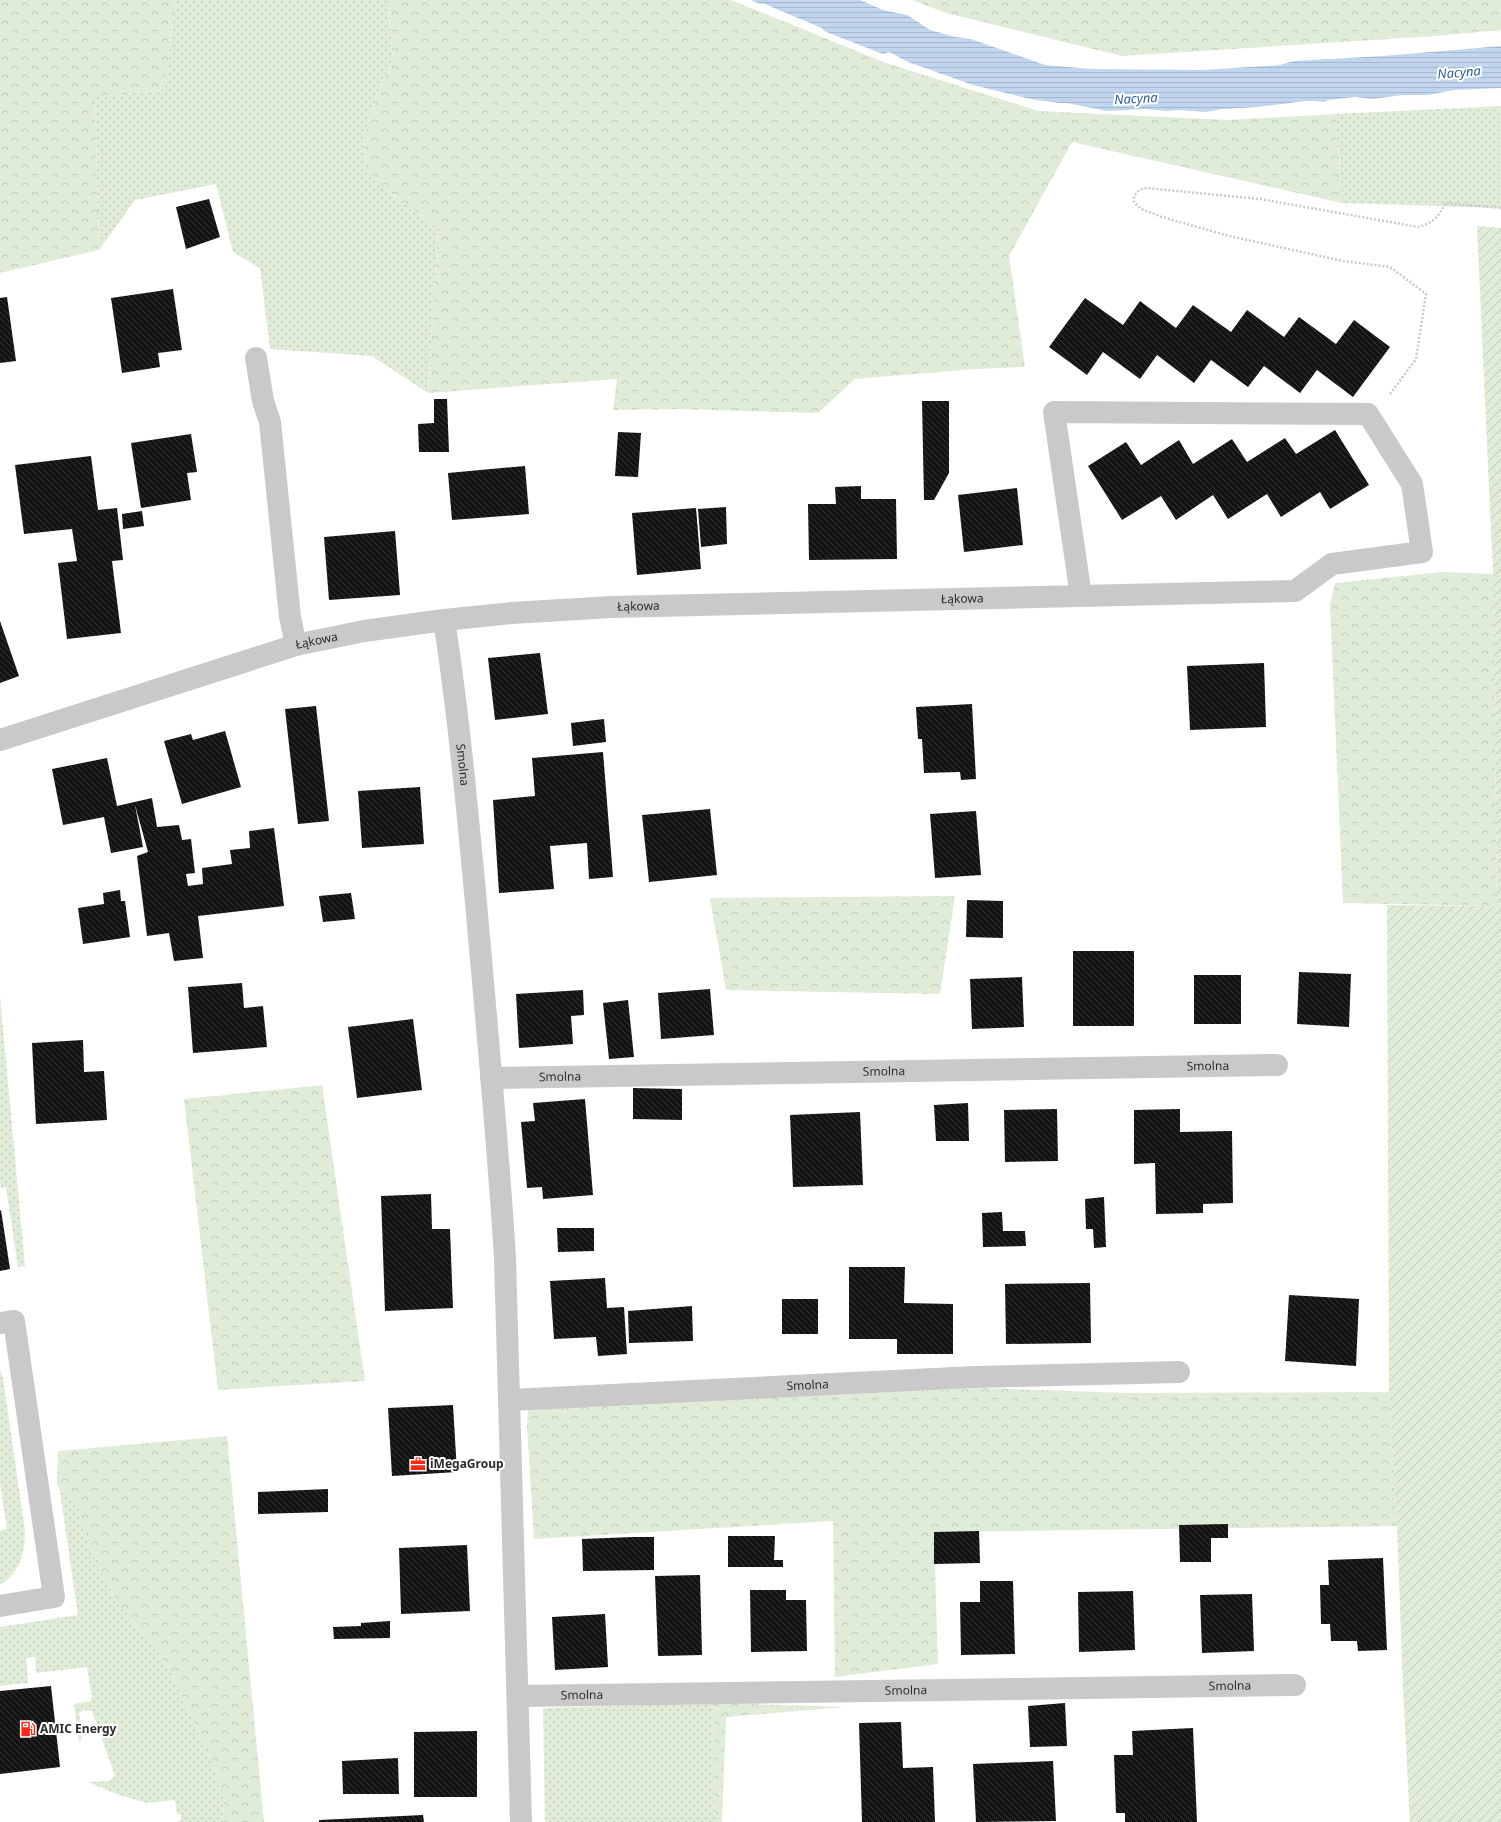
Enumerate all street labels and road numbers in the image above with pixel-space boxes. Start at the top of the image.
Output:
street label: Łąkowa [941,589,984,607]
street label: Łąkowa [617,597,660,615]
street label: Łąkowa [294,628,339,653]
street label: Smolna [452,743,474,787]
street label: Smolna [1187,1057,1229,1074]
street label: Smolna [863,1062,905,1080]
street label: Smolna [539,1068,581,1085]
street label: Smolna [786,1375,829,1394]
street label: Smolna [1209,1677,1251,1694]
street label: Smolna [885,1681,927,1699]
street label: Smolna [561,1686,603,1703]

